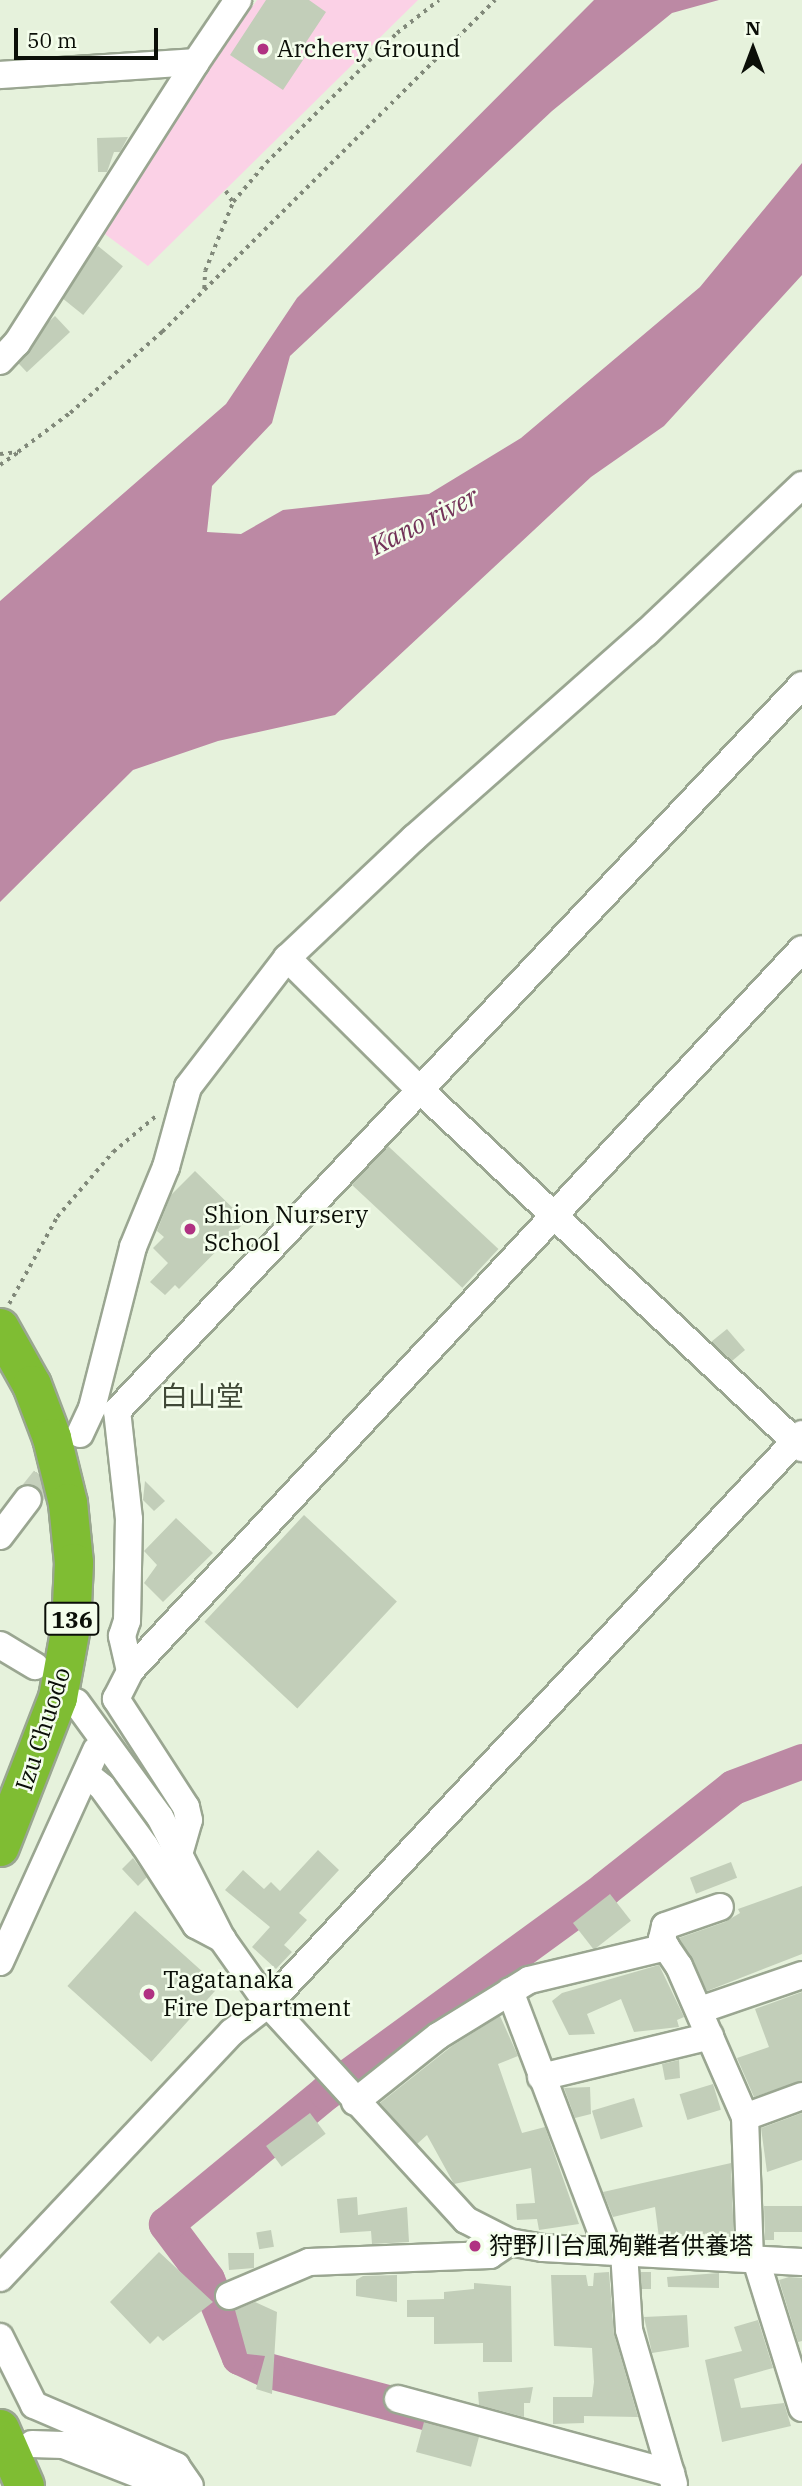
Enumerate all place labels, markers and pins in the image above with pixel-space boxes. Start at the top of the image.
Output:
place label: Archery Ground [277,35,460,63]
marker: Archery Ground [255,41,271,57]
place label: Shion Nursery School [204,1201,368,1257]
marker: Shion Nursery School [182,1221,198,1237]
place label: Tagatanaka Fire Department [163,1966,351,2022]
marker: Tagatanaka Fire Department [141,1986,157,2002]
place label: 狩野川台風殉難者供養塔 [489,2232,753,2260]
marker: 狩野川台風殉難者供養塔 [467,2238,483,2254]

